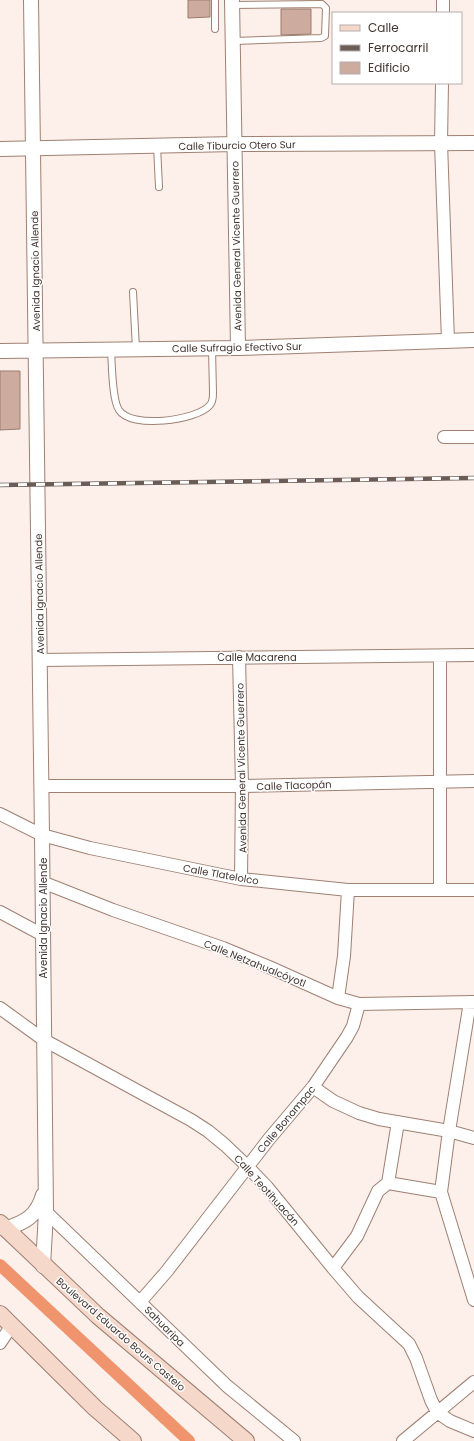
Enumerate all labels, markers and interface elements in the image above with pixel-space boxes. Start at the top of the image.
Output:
legend [332,12,462,84]
text: Calle [368,19,399,36]
text: Ferrocarril [368,39,428,56]
text: Edificio [368,59,410,76]
street label: Calle Tiburcio Otero Sur [178,137,296,154]
street label: Avenida General Vicente Guerrero [228,161,245,331]
street label: Avenida Ignacio Allende [27,210,44,332]
street label: Calle Sufragio Efectivo Sur [172,339,302,356]
street label: Avenida Ignacio Allende [31,533,48,655]
street label: Calle Macarena [217,650,297,665]
street label: Avenida General Vicente Guerrero [233,683,250,853]
street label: Calle Tlacopán [256,777,332,794]
street label: Avenida Ignacio Allende [36,858,51,978]
street label: Calle Tlatelolco [182,860,260,889]
street label: Calle Netzahualcóyotl [201,936,308,991]
street label: Calle Bonampac [254,1082,319,1156]
street label: Calle Teotihuacán [231,1151,303,1229]
street label: Boulevard Eduardo Bours Castelo [53,1274,188,1395]
street label: Sahuaripa [141,1303,188,1350]

